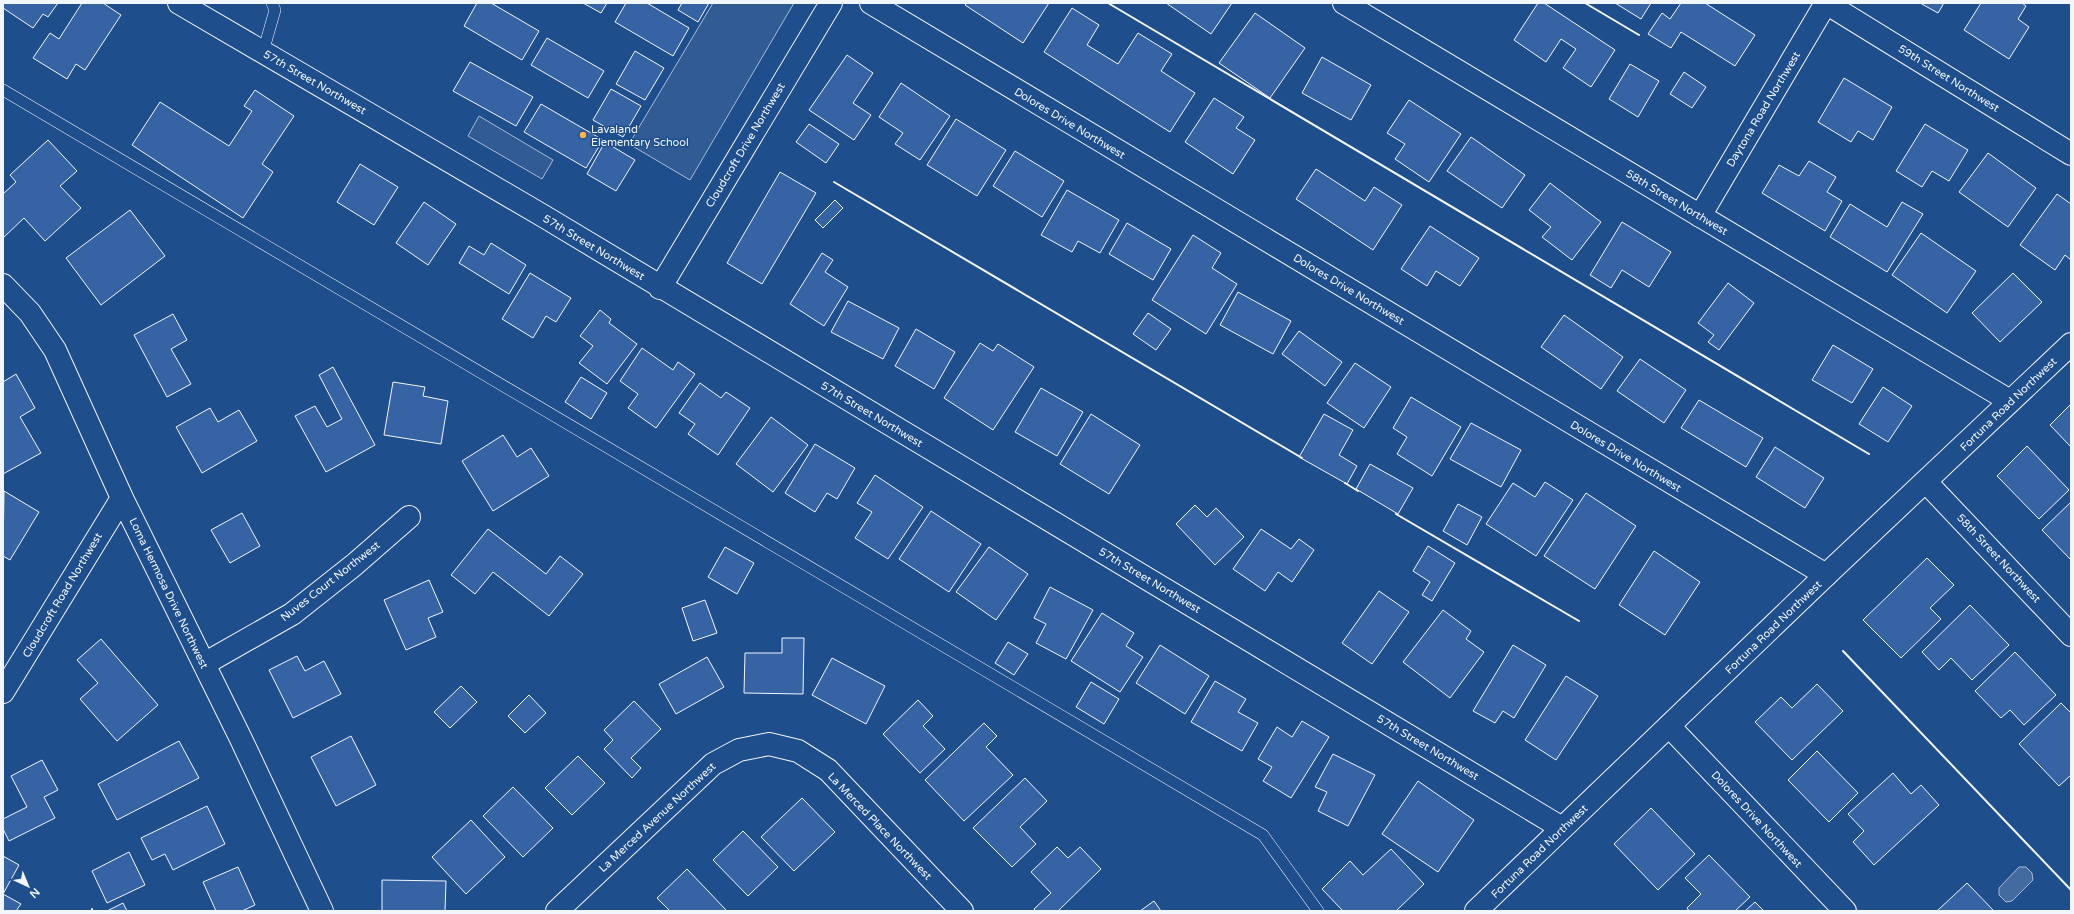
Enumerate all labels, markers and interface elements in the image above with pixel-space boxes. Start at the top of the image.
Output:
street label: 59th Street Northwest [1896,42,2002,115]
street label: 57th Street Northwest [261,48,368,117]
street label: Daytona Road Northwest [1724,49,1803,169]
street label: Cloudcroft Drive Northwest [703,81,788,210]
street label: Dolores Drive Northwest [1012,85,1128,162]
place label: Lavaland Elementary School [591,123,689,149]
marker: Lavaland Elementary School [578,130,588,140]
street label: 58th Street Northwest [1623,167,1730,238]
street label: 57th Street Northwest [540,212,647,283]
street label: Dolores Drive Northwest [1291,251,1407,328]
street label: Fortuna Road Northwest [1957,355,2059,454]
street label: 57th Street Northwest [818,379,925,450]
street label: Dolores Drive Northwest [1568,418,1684,495]
street label: 58th Street Northwest [1954,511,2043,605]
street label: Loma Hermosa Drive Northwest [126,516,211,671]
street label: Cloudcroft Road Northwest [20,530,105,660]
street label: Nuves Court Northwest [278,539,383,624]
street label: 57th Street Northwest [1096,545,1203,616]
street label: Fortuna Road Northwest [1722,578,1824,677]
street label: 57th Street Northwest [1374,712,1481,783]
street label: La Merced Avenue Northwest [596,760,718,875]
street label: Dolores Drive Northwest [1708,768,1805,870]
street label: La Merced Place Northwest [825,770,934,883]
street label: Fortuna Road Northwest [1488,802,1590,901]
north arrow [8,866,48,906]
text: N [27,885,42,901]

